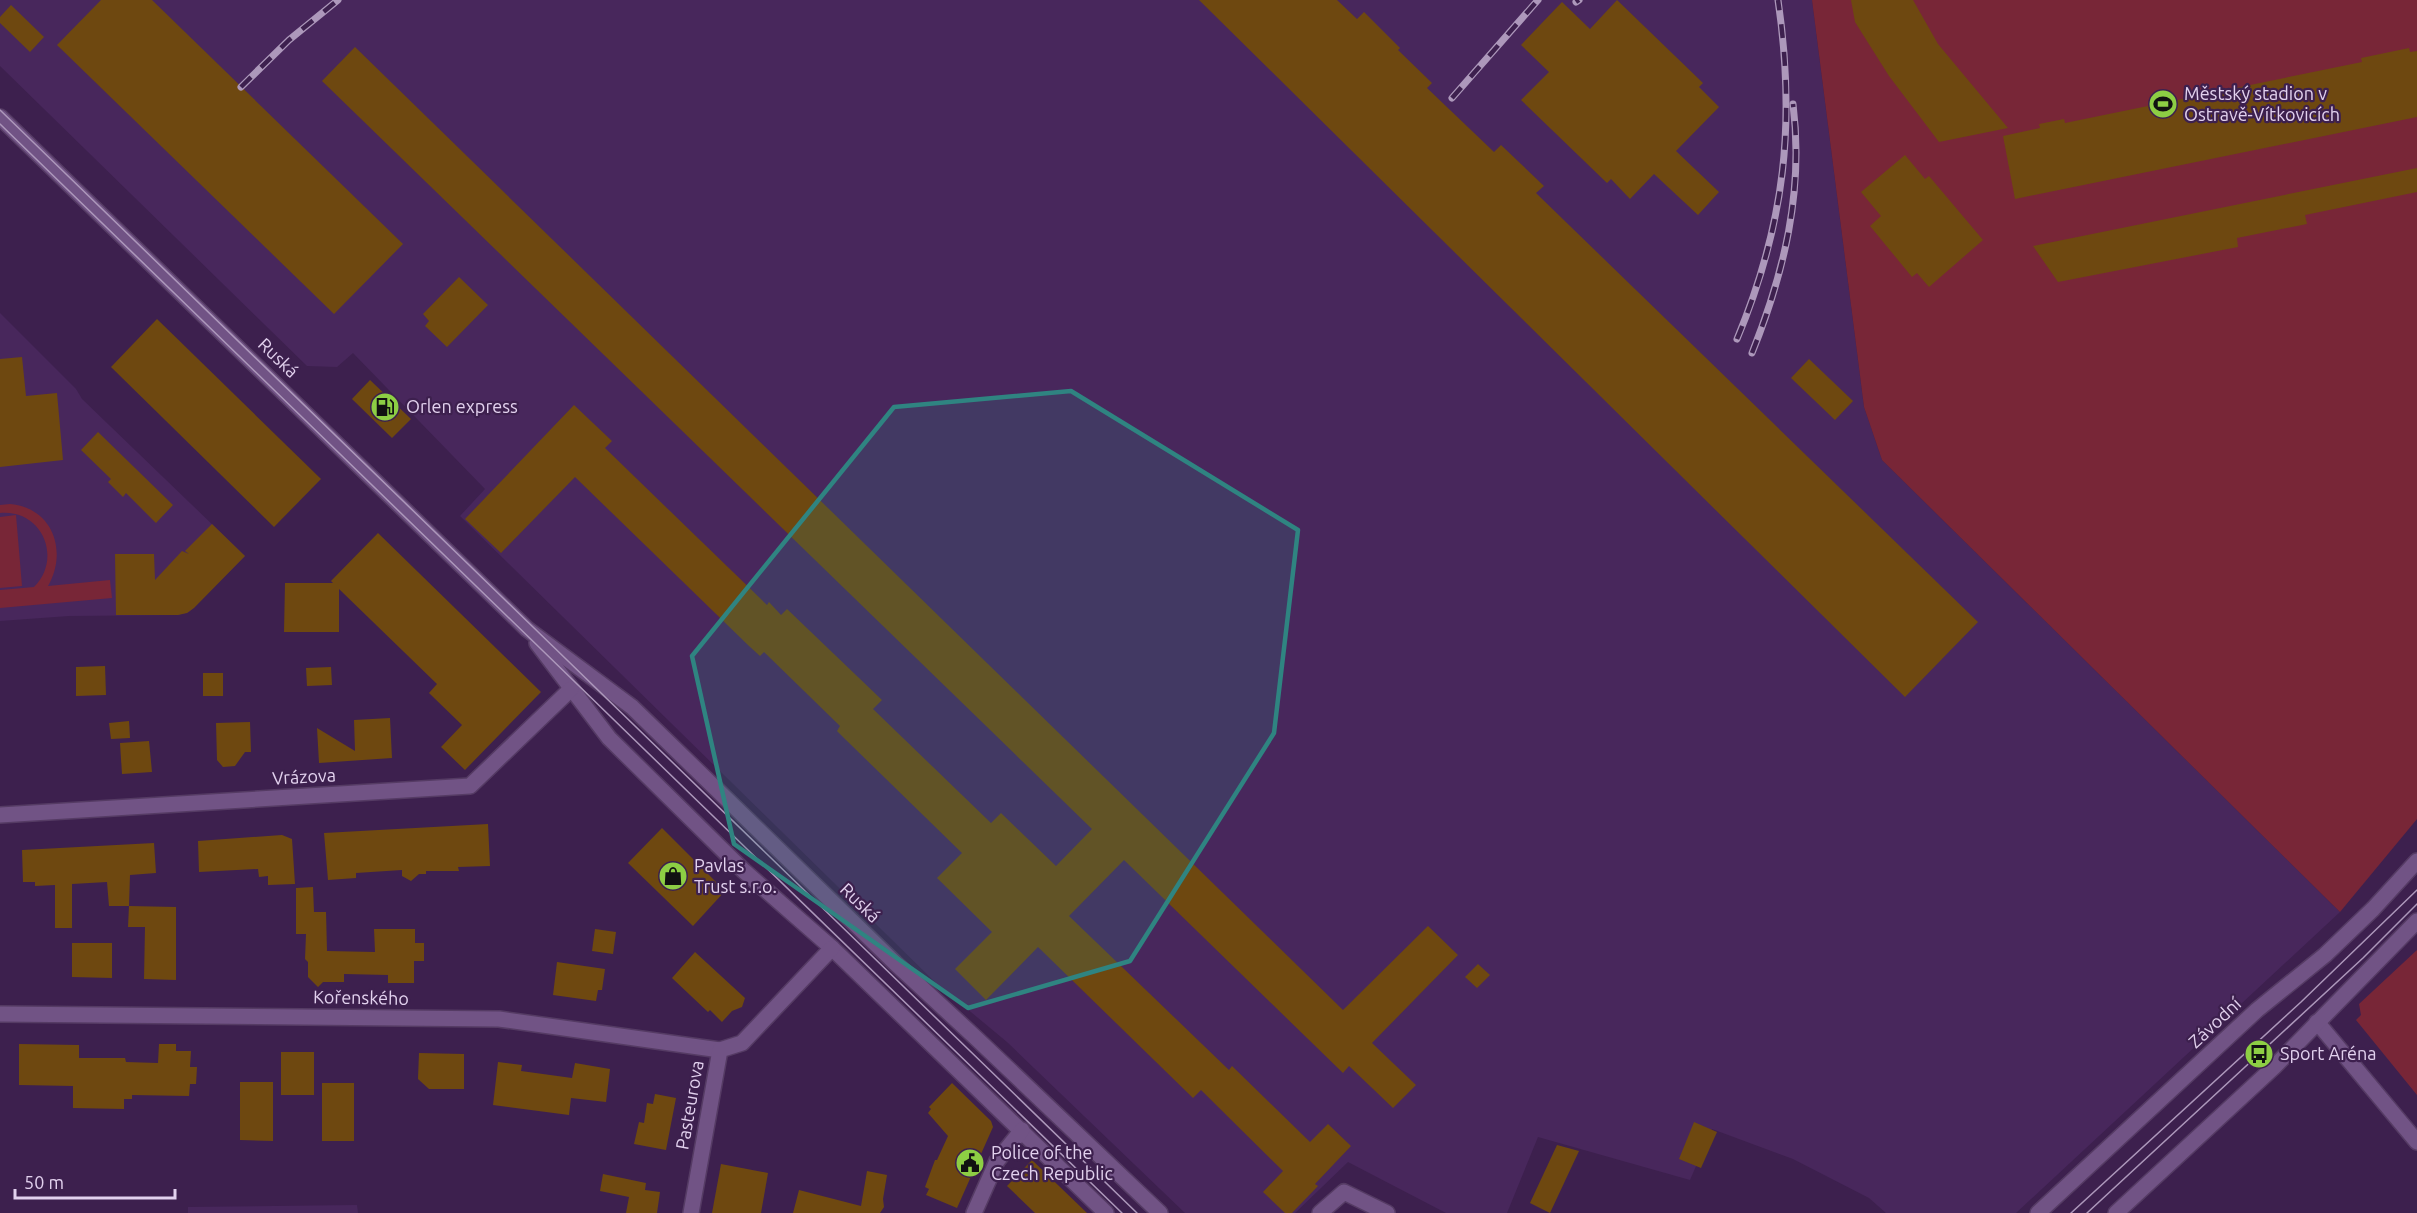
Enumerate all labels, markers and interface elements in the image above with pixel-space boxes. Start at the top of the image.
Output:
place label: Městský stadion v Ostravě-Vítkovicích [2184,83,2340,124]
sports icon: Městský stadion v Ostravě-Vítkovicích [2147,88,2179,120]
street label: Ruská [255,334,303,381]
fuel station icon: Orlen express [369,391,401,423]
place label: Orlen express [406,396,518,416]
street label: Vrázova [272,764,336,788]
place label: Pavlas Trust s.r.o. [694,855,777,896]
shop icon: Pavlas Trust s.r.o. [657,860,689,892]
street label: Ruská [837,879,885,926]
street label: Kořenského [313,986,409,1008]
street label: Závodní [2184,993,2245,1051]
bus stop icon: Sport Aréna [2243,1038,2275,1070]
place label: Sport Aréna [2280,1043,2376,1063]
street label: Pasteurova [671,1059,707,1151]
place label: Police of the Czech Republic [991,1142,1113,1183]
public building icon: Police of the Czech Republic [954,1147,986,1179]
scale bar [15,1162,176,1200]
text: 50 m [24,1172,64,1192]

